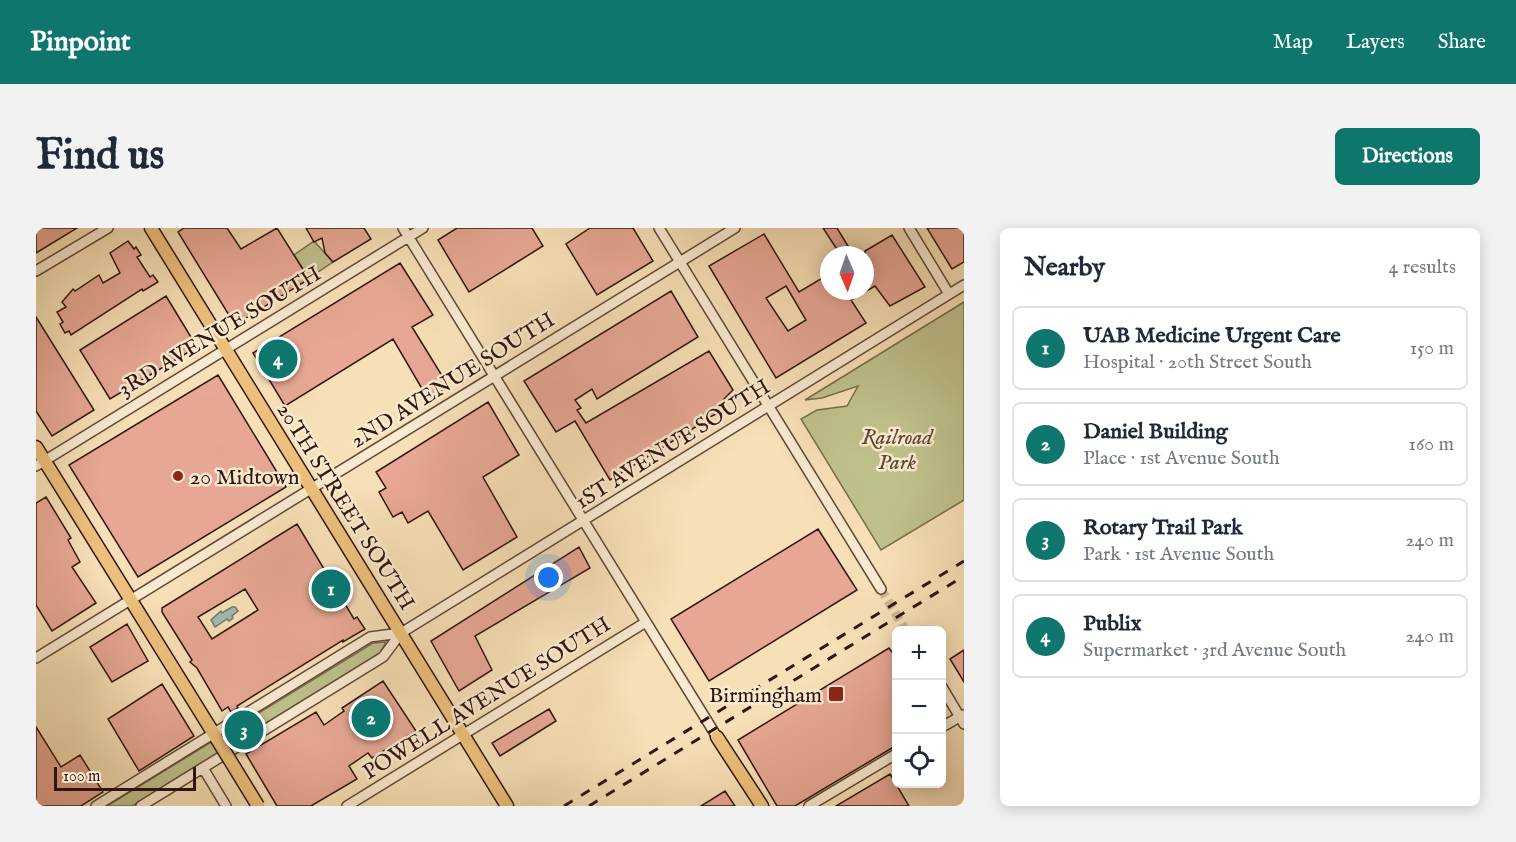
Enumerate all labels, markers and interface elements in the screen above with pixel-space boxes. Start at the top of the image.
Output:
text: Pinpoint [30,25,131,60]
text: Map [1273,29,1313,56]
text: Layers [1346,29,1405,56]
text: Share [1438,29,1486,56]
button: Directions [1335,128,1480,185]
text: Find us [36,130,164,183]
north arrow [820,246,874,300]
text: Nearby [1024,251,1105,284]
text: 4 results [1389,255,1456,280]
street label: 3RD AVENUE SOUTH [114,260,327,403]
street label: 2ND AVENUE SOUTH [346,306,561,455]
text: UAB Medicine Urgent Care [1083,322,1341,350]
pin: 4 [258,336,298,382]
text: 1 [1042,336,1049,361]
text: 150 m [1410,336,1454,361]
text: Hospital · 20th Street South [1083,350,1312,375]
street label: 1ST AVENUE SOUTH [570,373,776,516]
street label: 20TH STREET SOUTH [270,398,421,616]
text: Daniel Building [1083,418,1228,446]
park label: Railroad Park [861,424,934,477]
text: 2 [1041,432,1050,457]
text: 160 m [1408,432,1454,457]
text: Place · 1st Avenue South [1083,446,1280,471]
place label: 20 Midtown [190,464,300,492]
marker: 20 Midtown [171,469,185,483]
text: Rotary Trail Park [1083,514,1243,542]
text: 3 [1042,528,1049,553]
text: 240 m [1405,528,1454,553]
text: Park · 1st Avenue South [1083,542,1274,567]
your location [534,563,563,592]
pin: 1 [312,566,350,612]
text: Publix [1083,610,1141,638]
street label: POWELL AVENUE SOUTH [358,611,616,787]
text: 4 [1041,624,1050,649]
text: 240 m [1405,624,1454,649]
map controls [892,626,946,788]
button: + [892,626,946,680]
text: Supermarket · 3rd Avenue South [1083,638,1346,663]
button: − [892,680,946,734]
place label: Birmingham [709,682,822,710]
marker: Birmingham [827,685,845,703]
pin: 2 [352,696,390,740]
pin: 3 [224,708,264,752]
button: locate [892,734,946,788]
scale bar [54,764,196,792]
text: 100 m [63,767,100,787]

